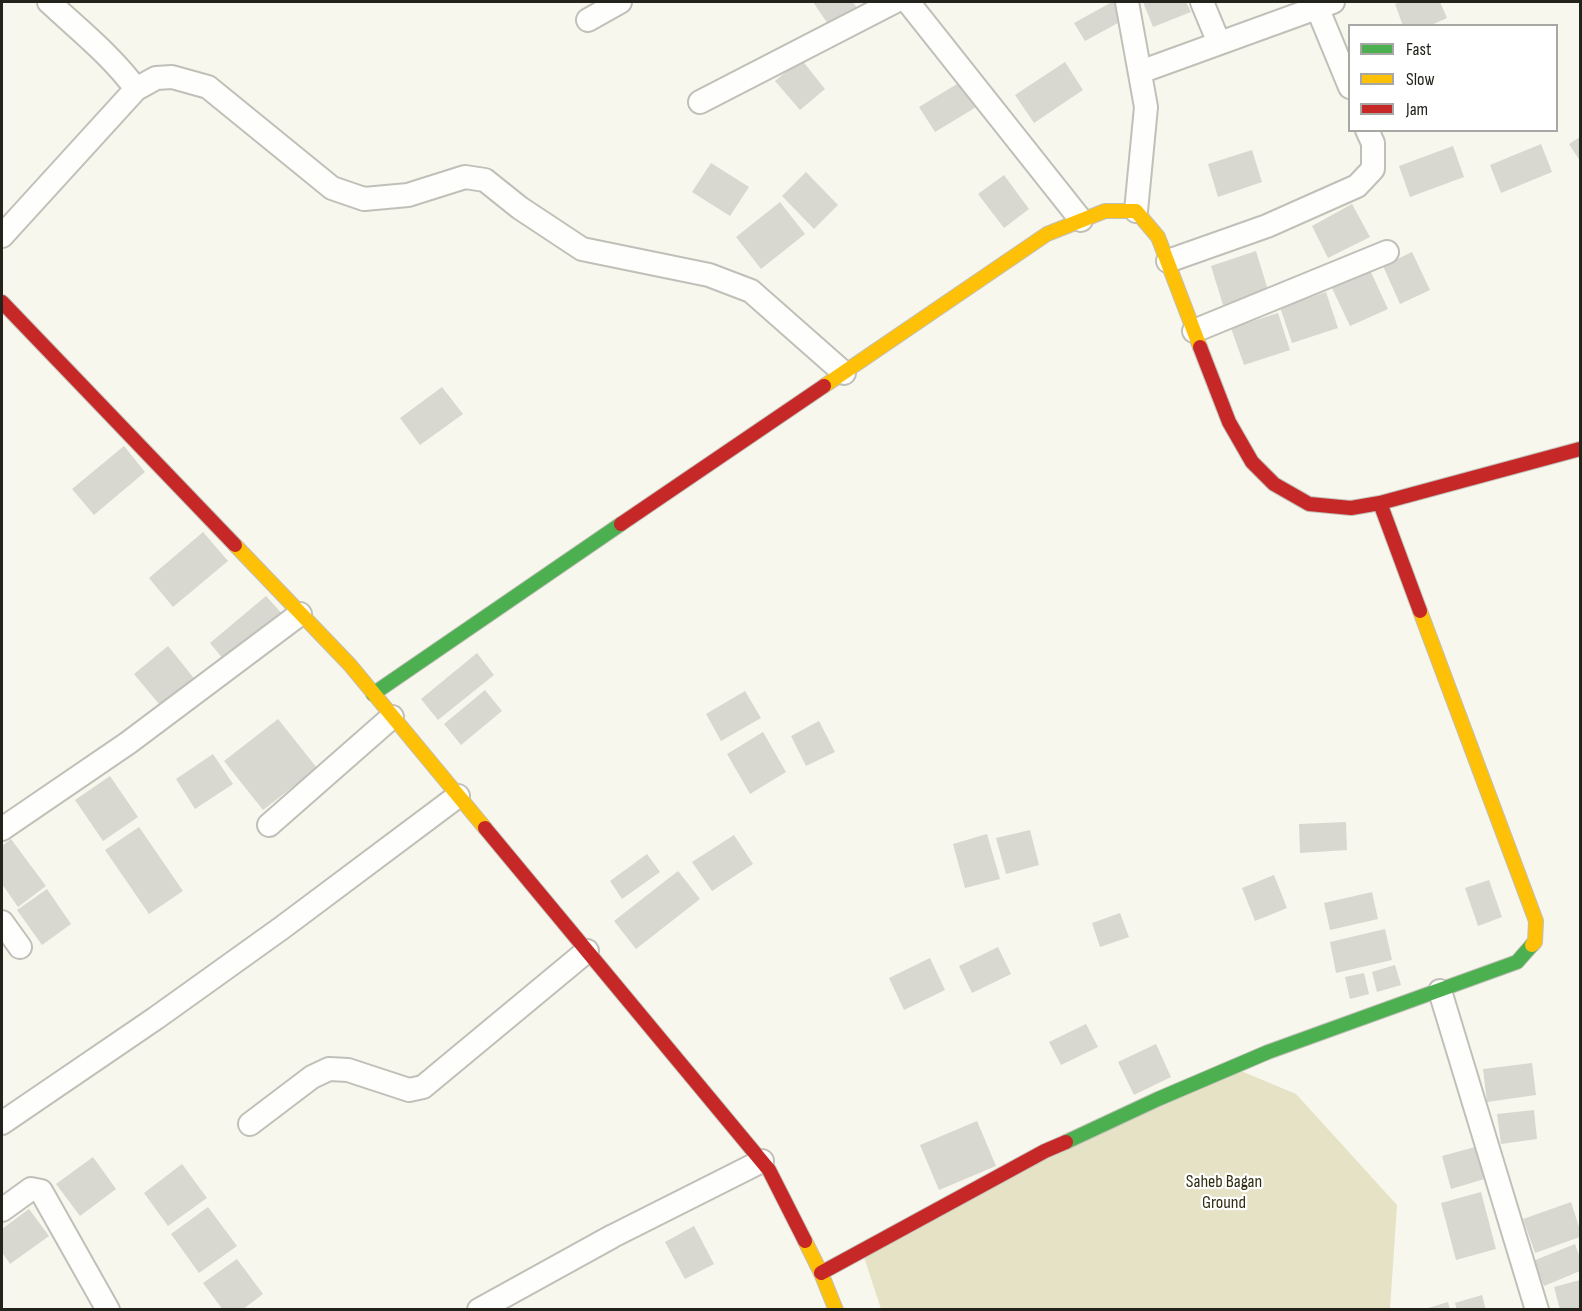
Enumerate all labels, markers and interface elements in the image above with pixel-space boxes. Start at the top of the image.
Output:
legend [1348,24,1558,132]
text: Fast [1406,39,1431,60]
text: Slow [1406,69,1435,90]
text: Jam [1406,99,1428,120]
park label: Saheb Bagan Ground [1186,1171,1262,1214]

